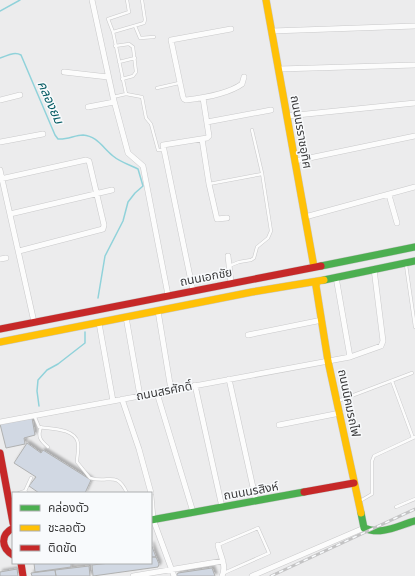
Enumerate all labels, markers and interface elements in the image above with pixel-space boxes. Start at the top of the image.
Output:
water label: คลองยม [34,78,67,127]
street label: ถนนนรราชอุทิศ [288,94,314,170]
street label: ถนนเอกชัย [179,265,233,289]
street label: ถนนนิคมรถไฟ [335,368,363,438]
street label: ถนนสรศักดิ์ [135,378,193,403]
street label: ถนนนรสิงห์ [222,479,280,503]
legend [12,492,152,564]
text: คล่องตัว [48,501,89,515]
text: ชะลอตัว [48,521,86,535]
text: ติดขัด [48,541,77,555]

